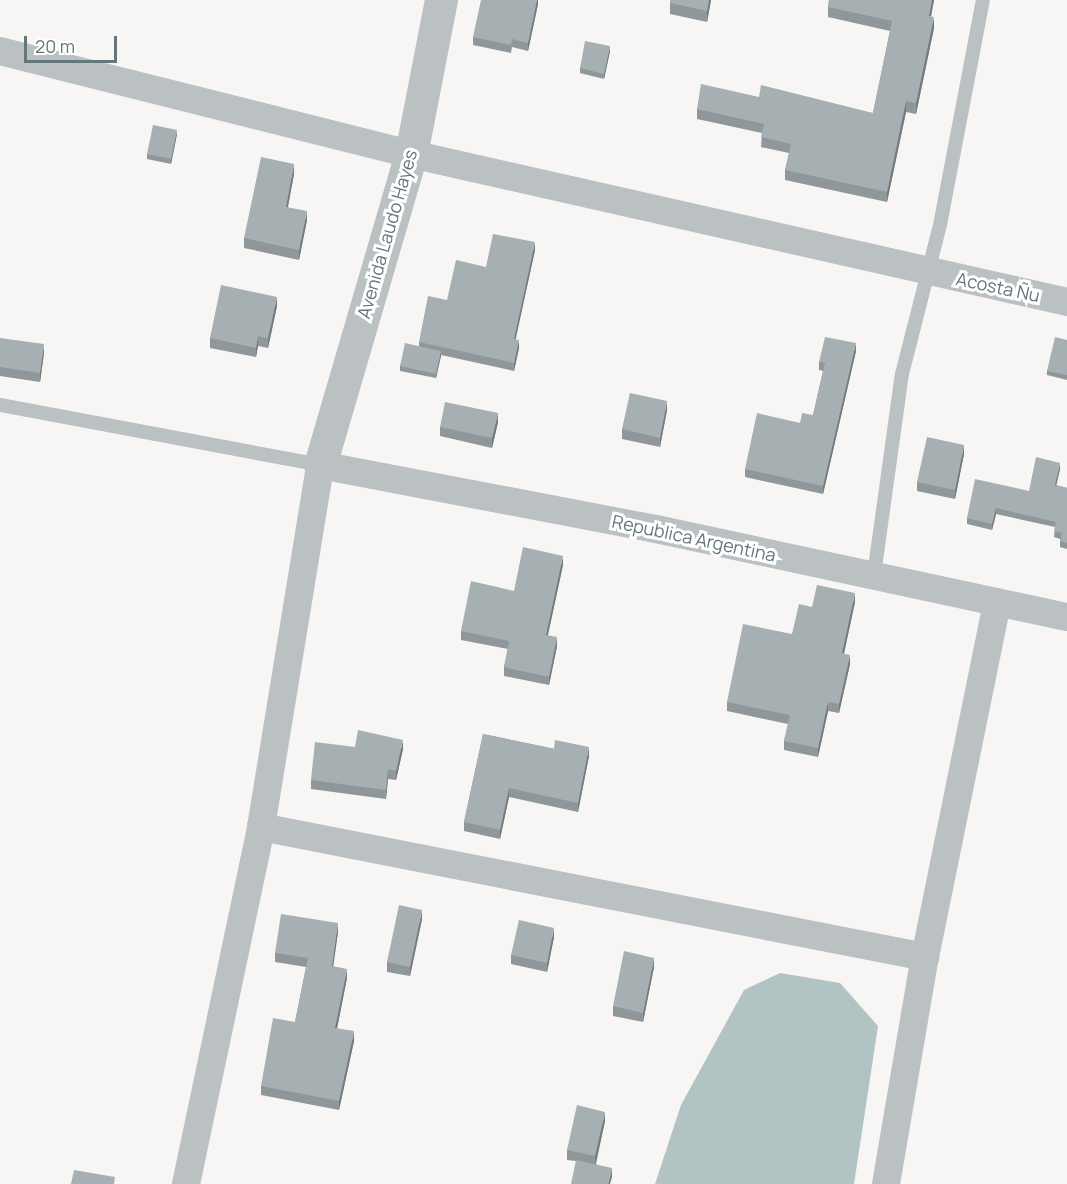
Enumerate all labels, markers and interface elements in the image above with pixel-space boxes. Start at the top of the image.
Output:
scale bar [27,24,120,62]
text: 20 m [35,34,75,58]
street label: Avenida Laudo Hayes [353,147,421,321]
street label: Acosta Ñu [954,268,1042,306]
street label: Republica Argentina [610,510,778,566]

